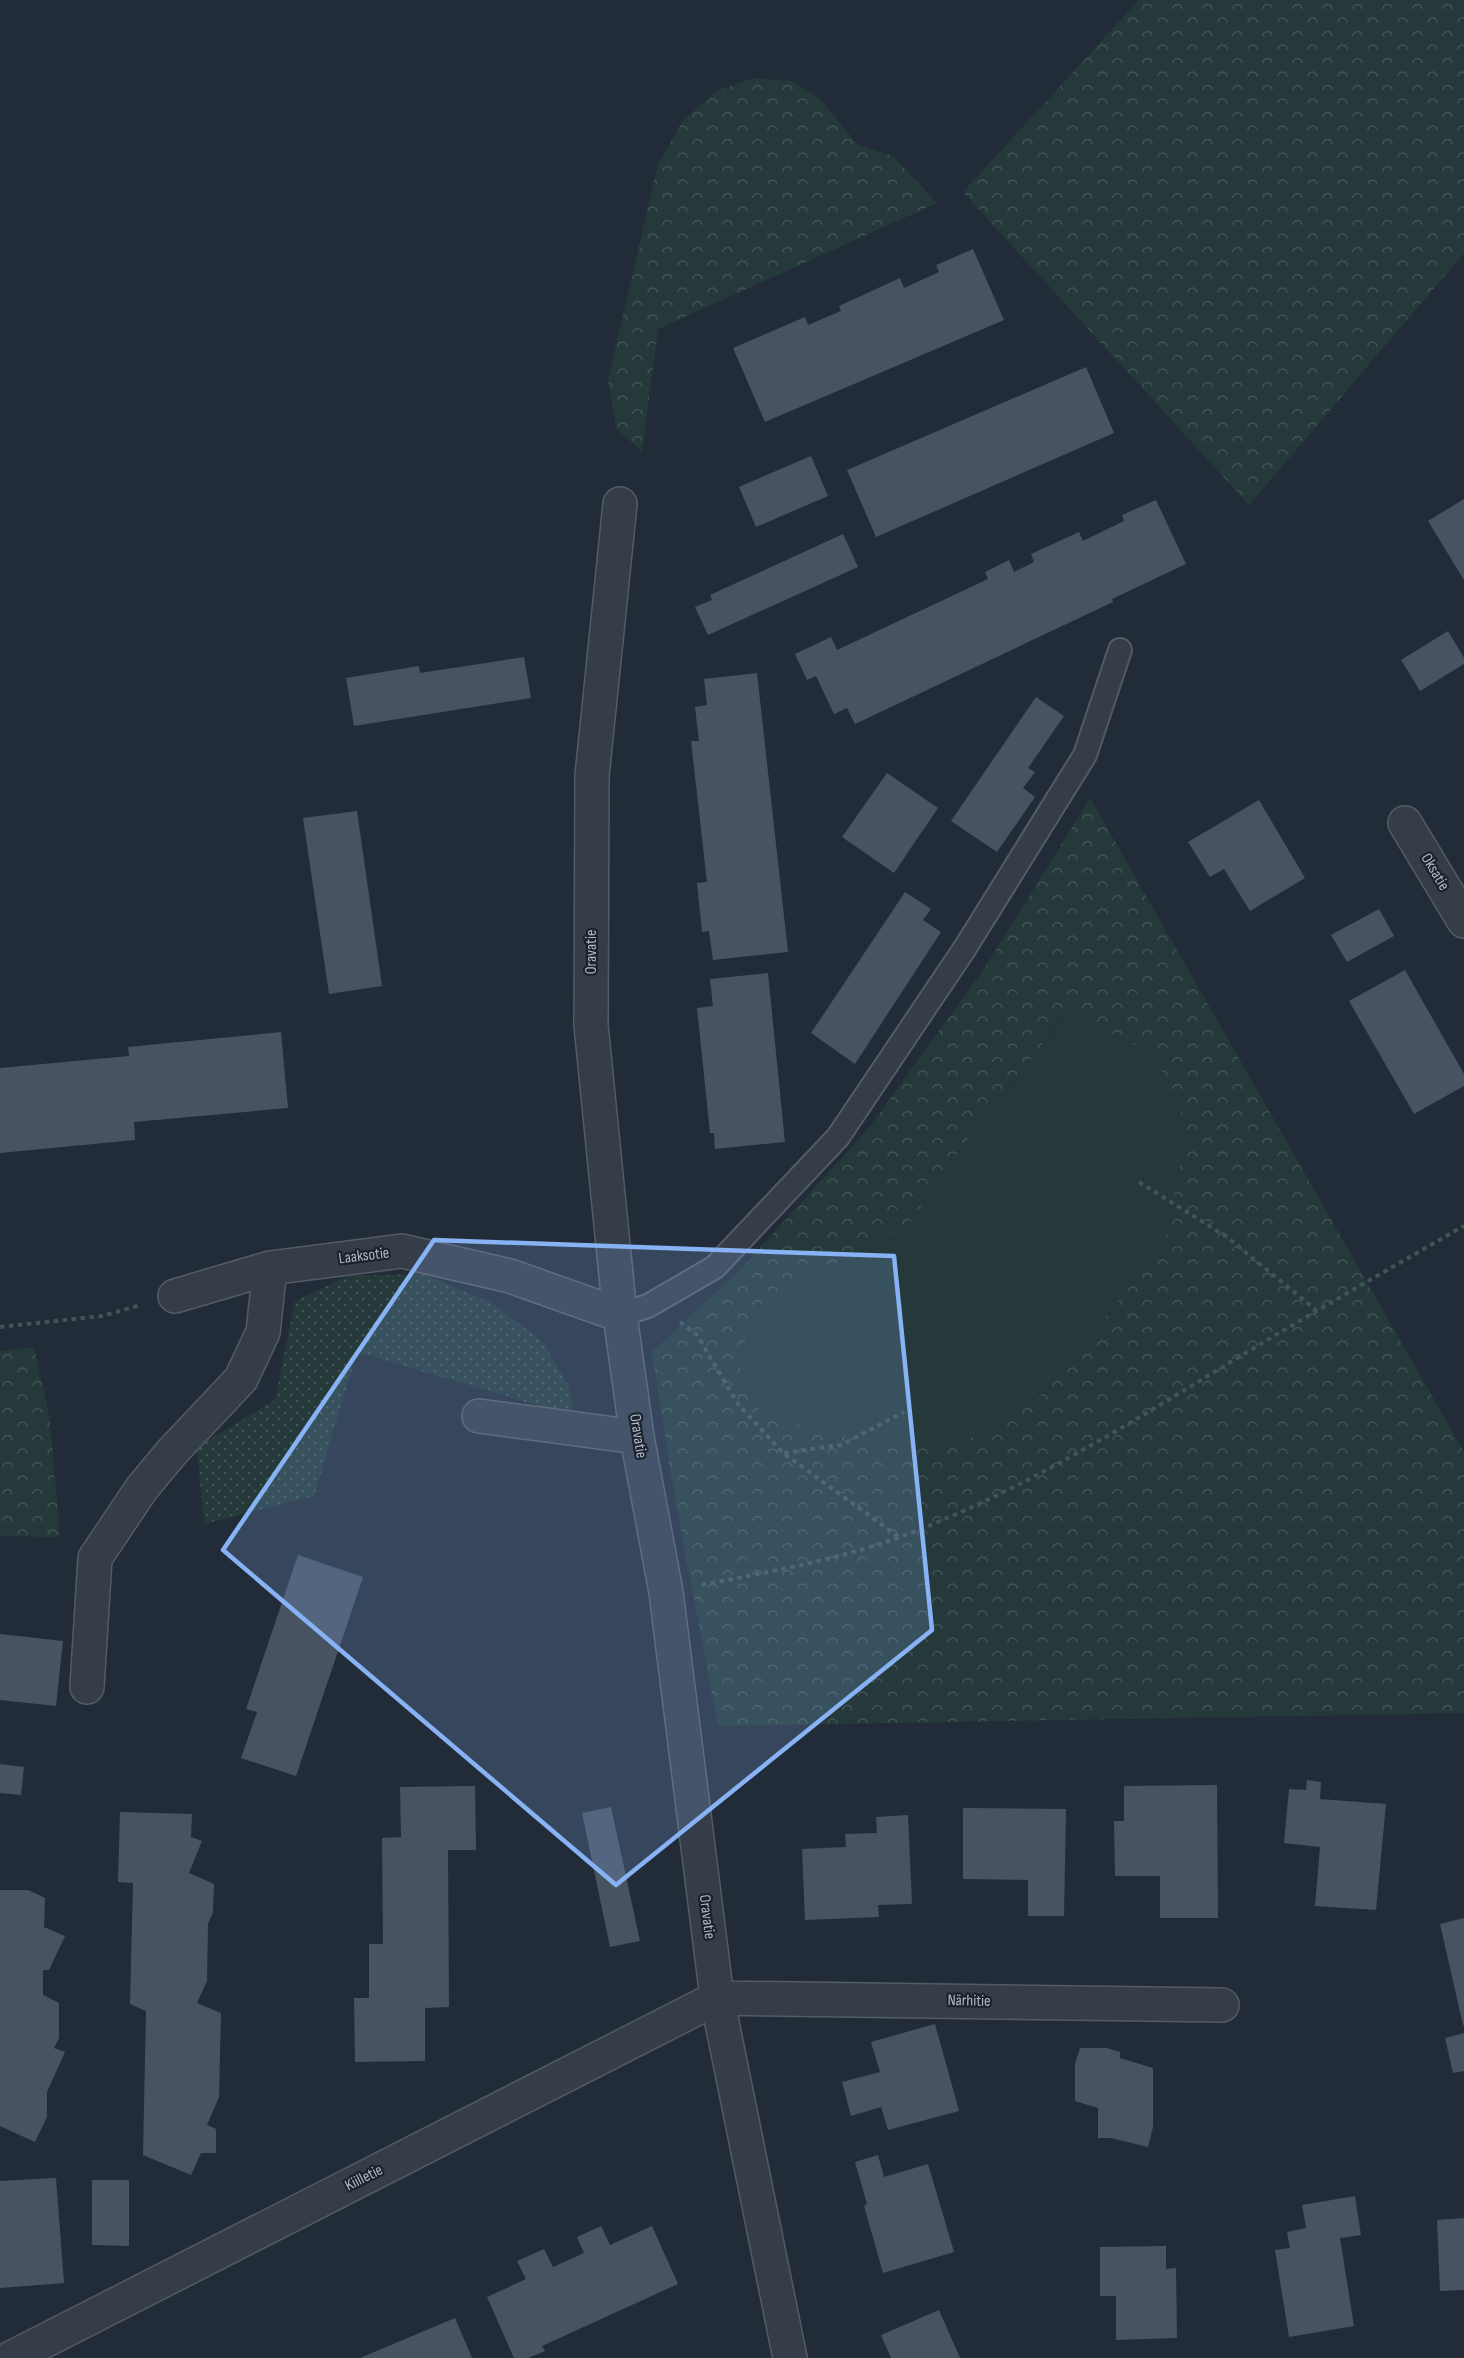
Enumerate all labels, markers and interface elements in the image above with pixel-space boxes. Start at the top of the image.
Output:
street label: Oksatie [1417,850,1453,894]
street label: Oravatie [582,930,601,974]
street label: Laaksotie [338,1243,390,1269]
street label: Oravatie [625,1412,651,1460]
street label: Oravatie [695,1894,719,1940]
street label: Närhitie [947,1991,991,2011]
street label: Kiilletie [342,2160,386,2196]

